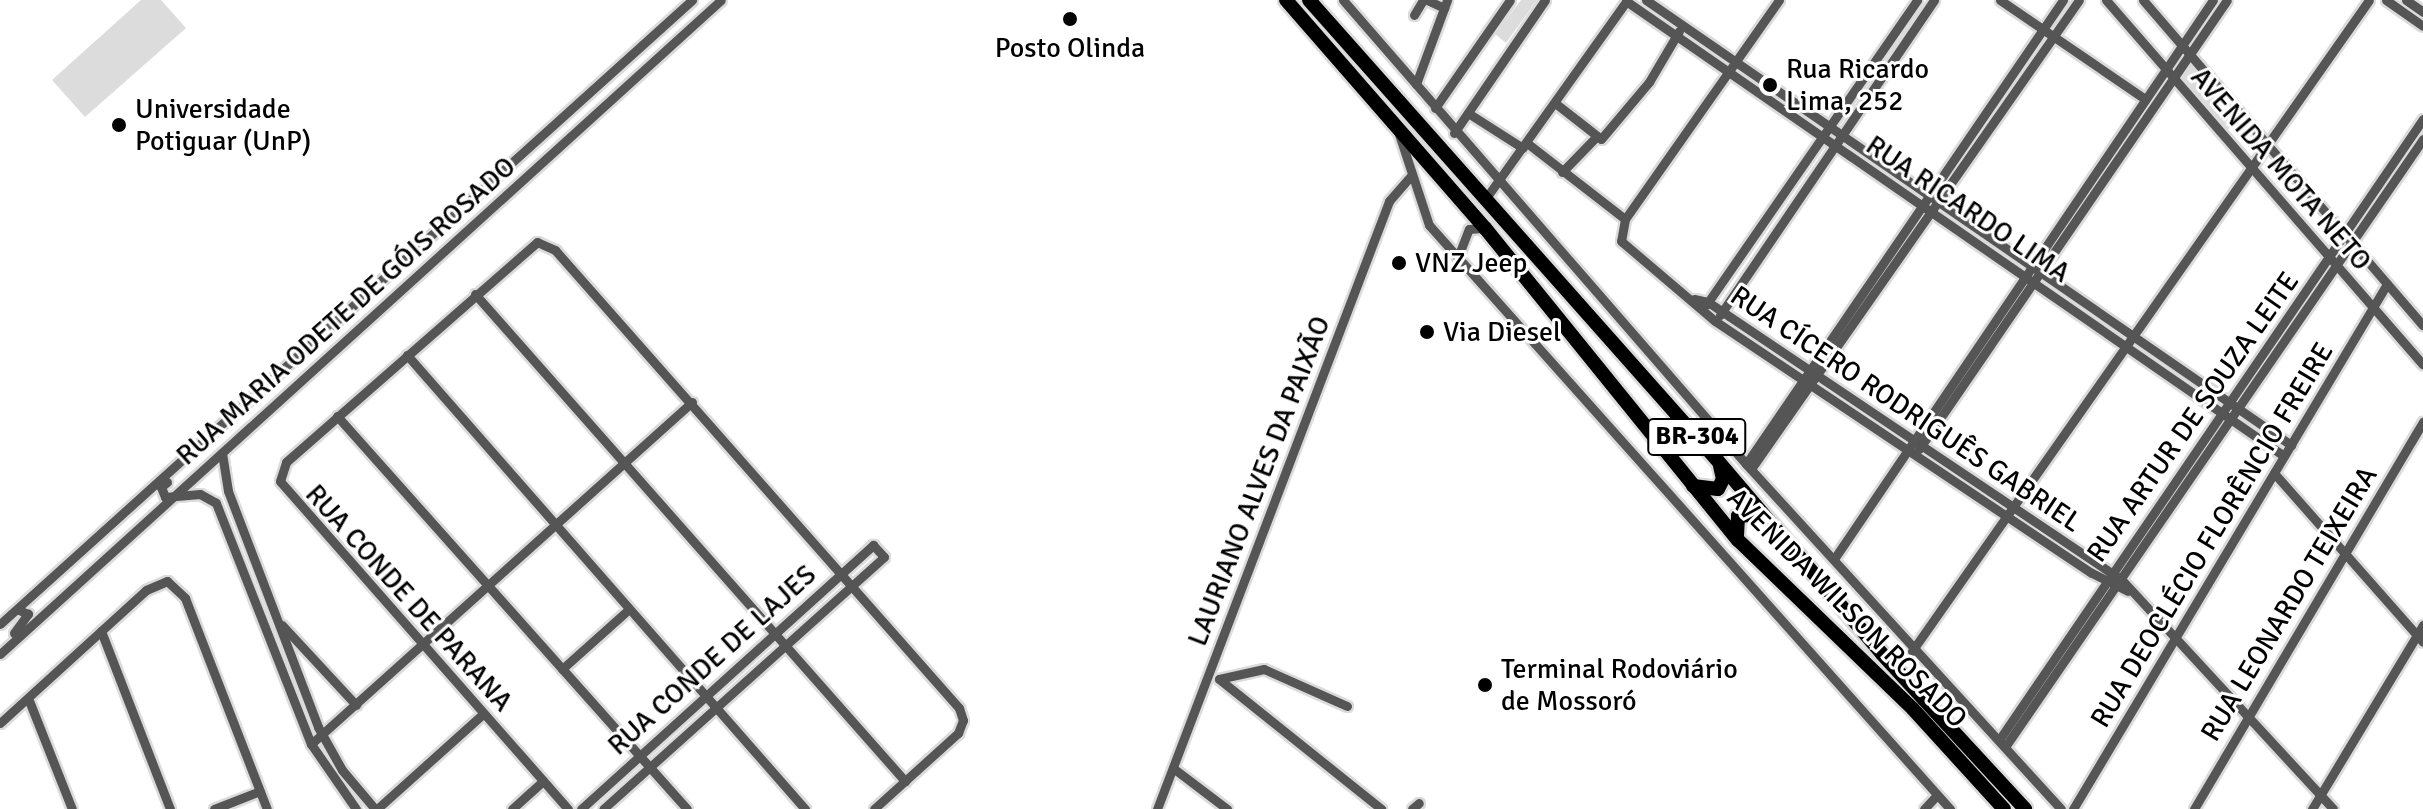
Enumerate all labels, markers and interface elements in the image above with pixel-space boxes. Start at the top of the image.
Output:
marker: Posto Olinda [1061,10,1079,28]
place label: Posto Olinda [995,31,1145,65]
place label: Rua Ricardo Lima, 252 [1786,52,1929,118]
street label: AVENIDA MOTA NETO [2184,61,2378,277]
marker: Rua Ricardo Lima, 252 [1761,76,1779,94]
place label: Universidade Potiguar (UnP) [135,92,311,158]
marker: Universidade Potiguar (UnP) [110,116,128,134]
street label: RUA RICARDO LIMA [1860,128,2076,290]
street label: RUA MARIA ODETE DE GÓIS ROSADO [170,150,522,472]
place label: VNZ Jeep [1415,246,1527,280]
marker: VNZ Jeep [1390,254,1408,272]
street label: RUA ARTUR DE SOUZA LEITE [2080,266,2306,568]
street label: RUA CÍCERO RODRIGUÊS GABRIEL [1724,279,2088,539]
street label: LAURIANO ALVES DA PAIXÃO [1181,311,1337,651]
place label: Via Diesel [1443,315,1561,349]
marker: Via Diesel [1418,323,1436,341]
street label: RUA DEOCLÉCIO FLORÊNCIO FREIRE [2083,336,2341,734]
road number: BR-304 [1647,415,1747,459]
street label: RUA LEONARDO TEIXEIRA [2194,461,2384,747]
street label: RUA CONDE DE PARANA [298,478,520,718]
street label: AVENIDA WILSON ROSADO [1720,481,1974,735]
street label: RUA CONDE DE LAJES [601,558,823,762]
place label: Terminal Rodoviário de Mossoró [1501,652,1738,718]
marker: Terminal Rodoviário de Mossoró [1476,676,1494,694]

